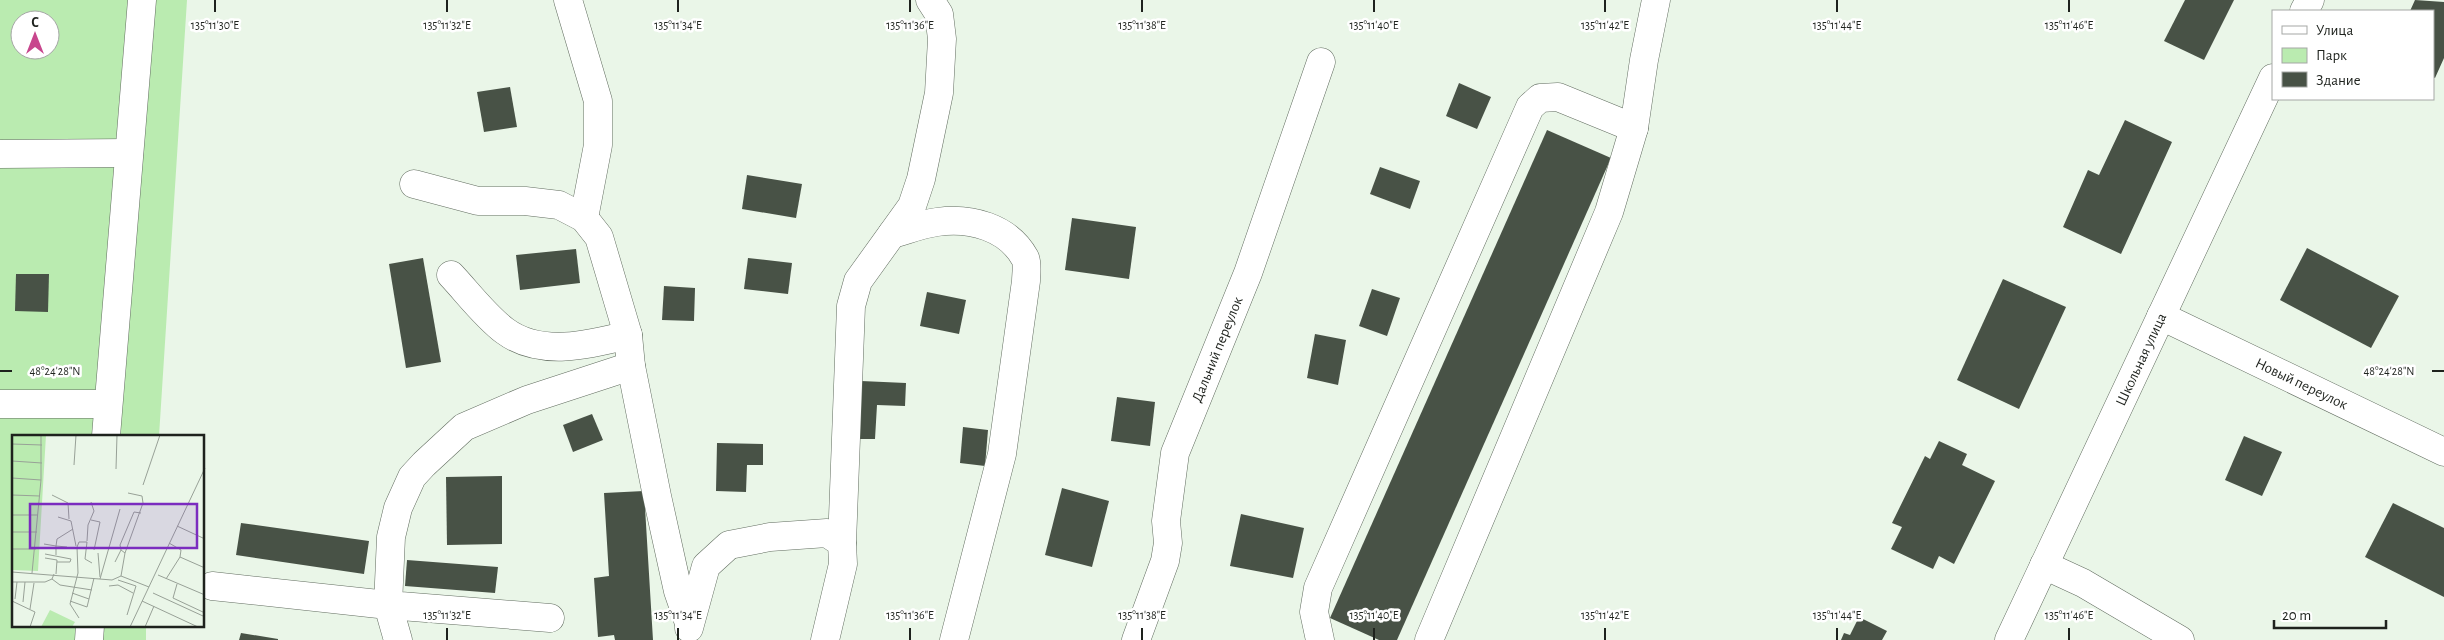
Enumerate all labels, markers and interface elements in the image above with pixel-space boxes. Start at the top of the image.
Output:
north arrow [10,10,60,60]
legend [2272,10,2434,100]
text: С [31,16,39,30]
text: 135°11'30"E [191,19,239,31]
text: 135°11'32"E [423,19,471,31]
text: 135°11'34"E [654,19,702,31]
text: 135°11'36"E [886,19,934,31]
text: 135°11'38"E [1118,19,1166,31]
text: 135°11'40"E [1349,19,1399,31]
text: 135°11'42"E [1581,19,1629,31]
text: 135°11'44"E [1813,19,1861,31]
text: 135°11'46"E [2045,19,2093,31]
text: Улица [2316,23,2353,38]
text: Парк [2316,48,2347,63]
text: Здание [2316,73,2361,88]
street label: Дальний переулок [1189,295,1246,404]
street label: Школьная улица [2113,311,2170,408]
street label: Новый переулок [2253,356,2350,413]
text: 48°24'28"N [30,365,80,377]
text: 48°24'28"N [2364,365,2414,377]
inset map [12,435,205,628]
scale bar [2274,598,2386,630]
text: 20 m [2282,608,2311,623]
text: 135°11'32"E [423,609,471,621]
text: 135°11'34"E [654,609,702,621]
text: 135°11'36"E [886,609,934,621]
text: 135°11'38"E [1118,609,1166,621]
text: 135°11'40"E [1349,609,1399,621]
text: 135°11'42"E [1581,609,1629,621]
text: 135°11'44"E [1813,609,1861,621]
text: 135°11'46"E [2045,609,2093,621]

